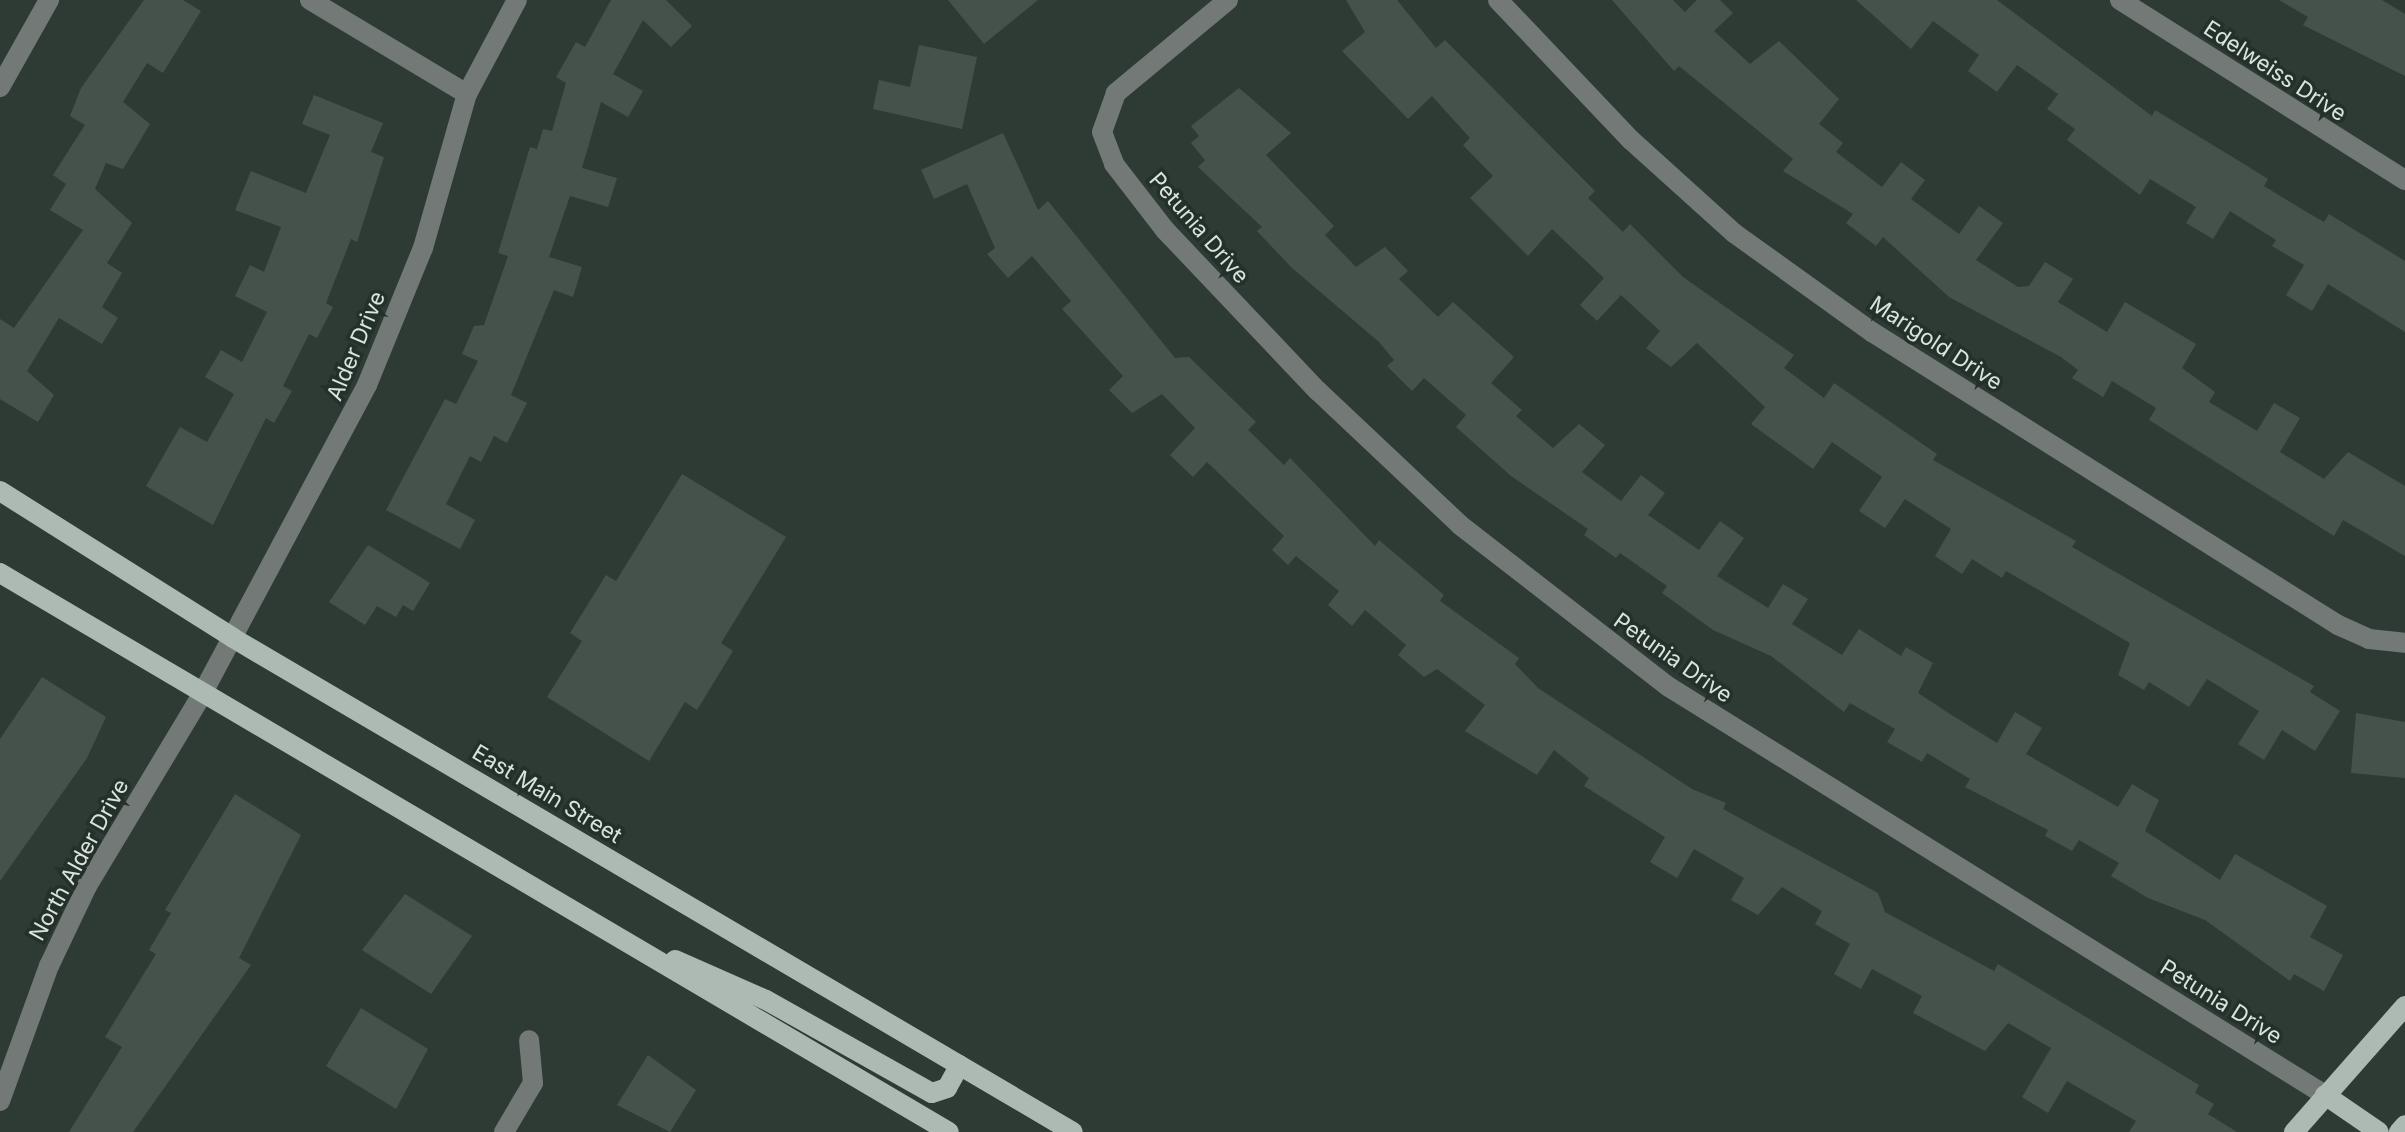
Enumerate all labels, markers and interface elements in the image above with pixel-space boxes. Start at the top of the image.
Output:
street label: Edelweiss Drive [2199,15,2351,127]
street label: Petunia Drive [1144,167,1254,289]
street label: Alder Drive [321,288,391,404]
street label: Marigold Drive [1865,290,2007,396]
street label: Petunia Drive [1609,607,1737,709]
street label: East Main Street [468,739,626,849]
street label: North Alder Drive [24,775,134,945]
street label: Petunia Drive [2155,954,2287,1050]

